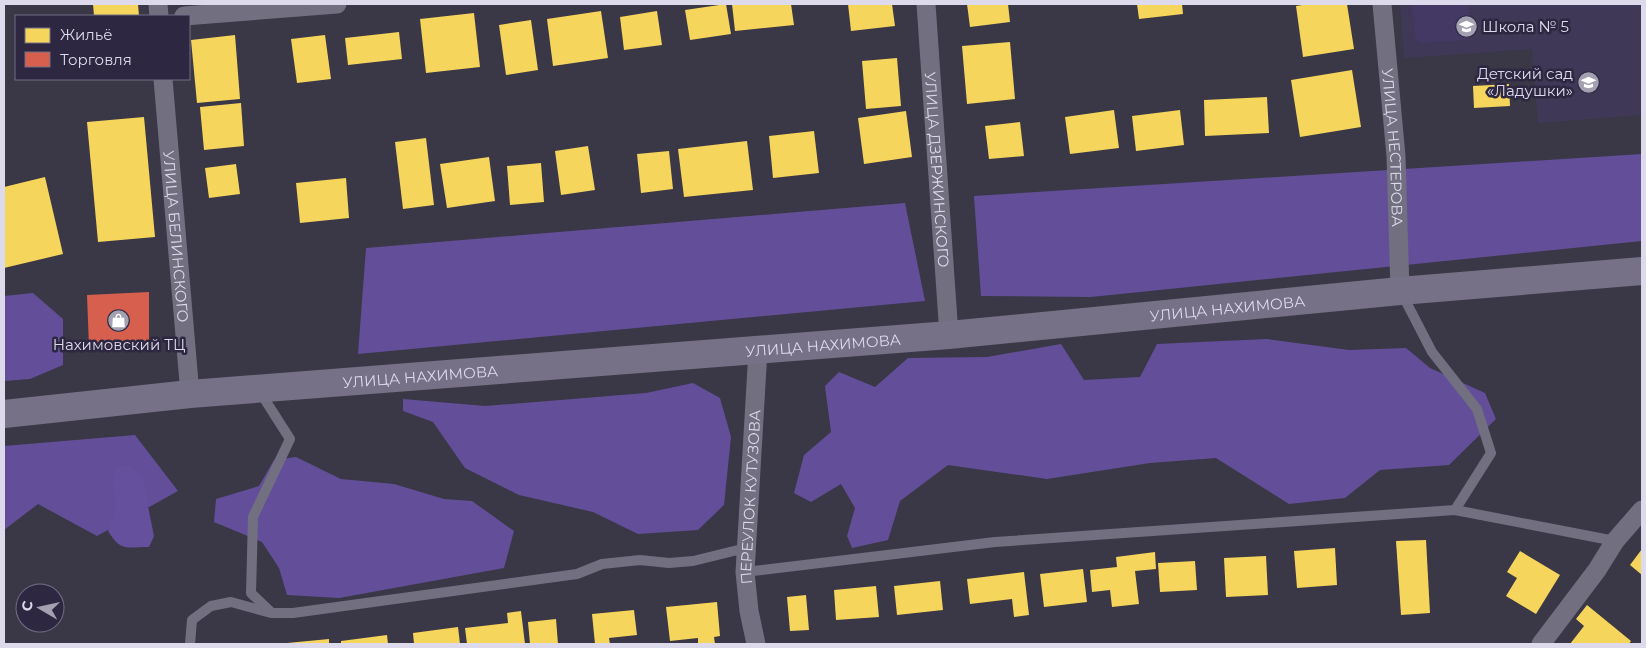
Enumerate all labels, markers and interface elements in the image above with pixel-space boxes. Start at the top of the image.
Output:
school or university icon: Школа № 5 [1454,14,1478,38]
legend [15,15,190,80]
place label: Школа № 5 [1482,17,1569,36]
text: Жильё [60,25,113,44]
text: Торговля [60,50,132,69]
place label: Детский сад «Ладушки» [1477,64,1573,100]
street label: УЛИЦА НЕСТЕРОВА [1378,67,1408,227]
school or university icon: Детский сад «Ладушки» [1577,70,1601,94]
street label: УЛИЦА ДЗЕРЖИНСКОГО [921,71,954,268]
street label: УЛИЦА БЕЛИНСКОГО [160,150,193,323]
street label: УЛИЦА НАХИМОВА [1149,291,1306,325]
shop icon: Нахимовский ТЦ [107,309,131,333]
street label: УЛИЦА НАХИМОВА [745,329,901,360]
place label: Нахимовский ТЦ [53,335,185,354]
street label: УЛИЦА НАХИМОВА [342,361,499,392]
street label: ПЕРЕУЛОК КУТУЗОВА [736,409,764,585]
north arrow [15,583,65,633]
text: С [17,600,37,612]

